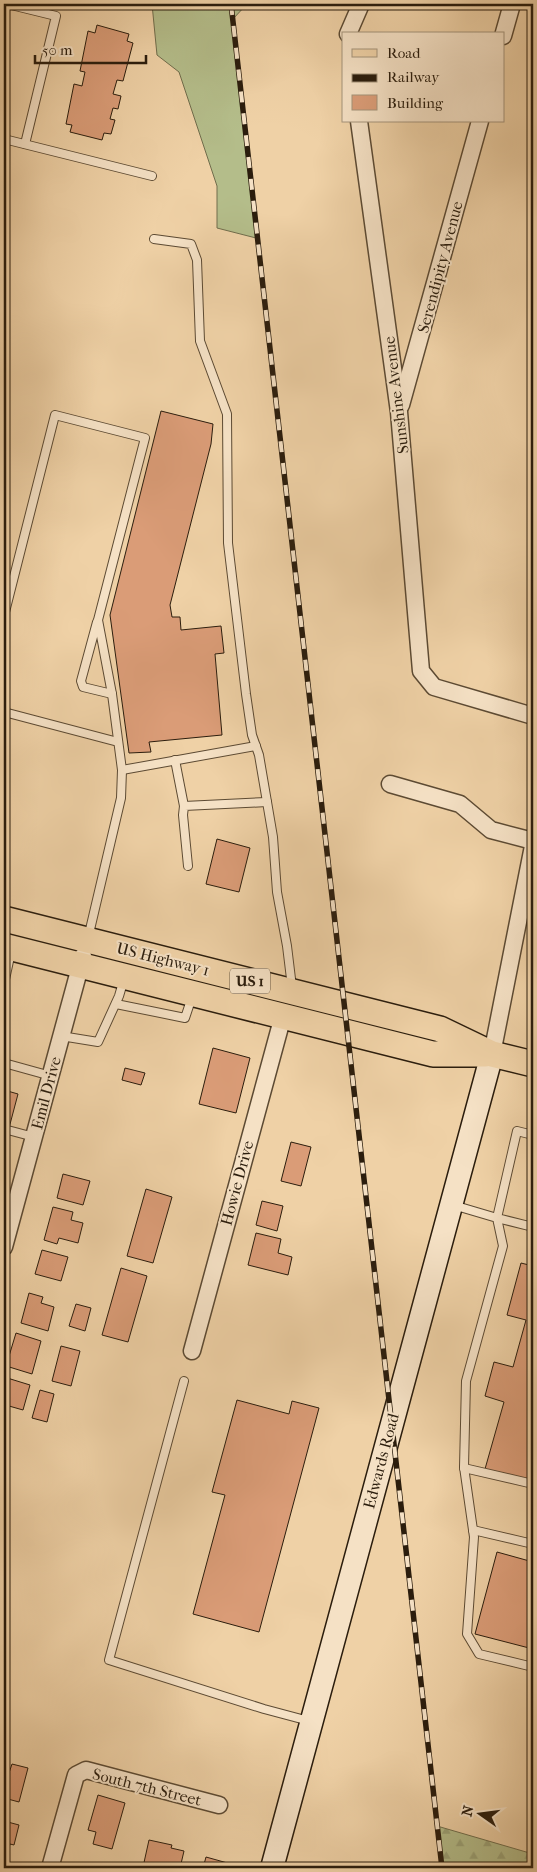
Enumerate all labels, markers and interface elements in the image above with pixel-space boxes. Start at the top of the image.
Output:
scale bar [35,32,146,64]
legend [342,32,504,122]
text: 50 m [42,41,73,59]
text: Road [387,44,421,62]
text: Railway [387,68,440,86]
text: Building [387,94,444,112]
street label: Serendipity Avenue [413,199,467,335]
street label: Sunshine Avenue [379,335,413,455]
street label: US Highway 1 [115,938,211,980]
road number: US 1 [230,968,270,994]
street label: Emil Drive [27,1054,65,1132]
street label: Howie Drive [217,1138,257,1228]
street label: Edwards Road [359,1411,403,1511]
street label: South 7th Street [91,1764,204,1810]
north arrow [454,1790,504,1840]
text: N [458,1803,477,1818]

